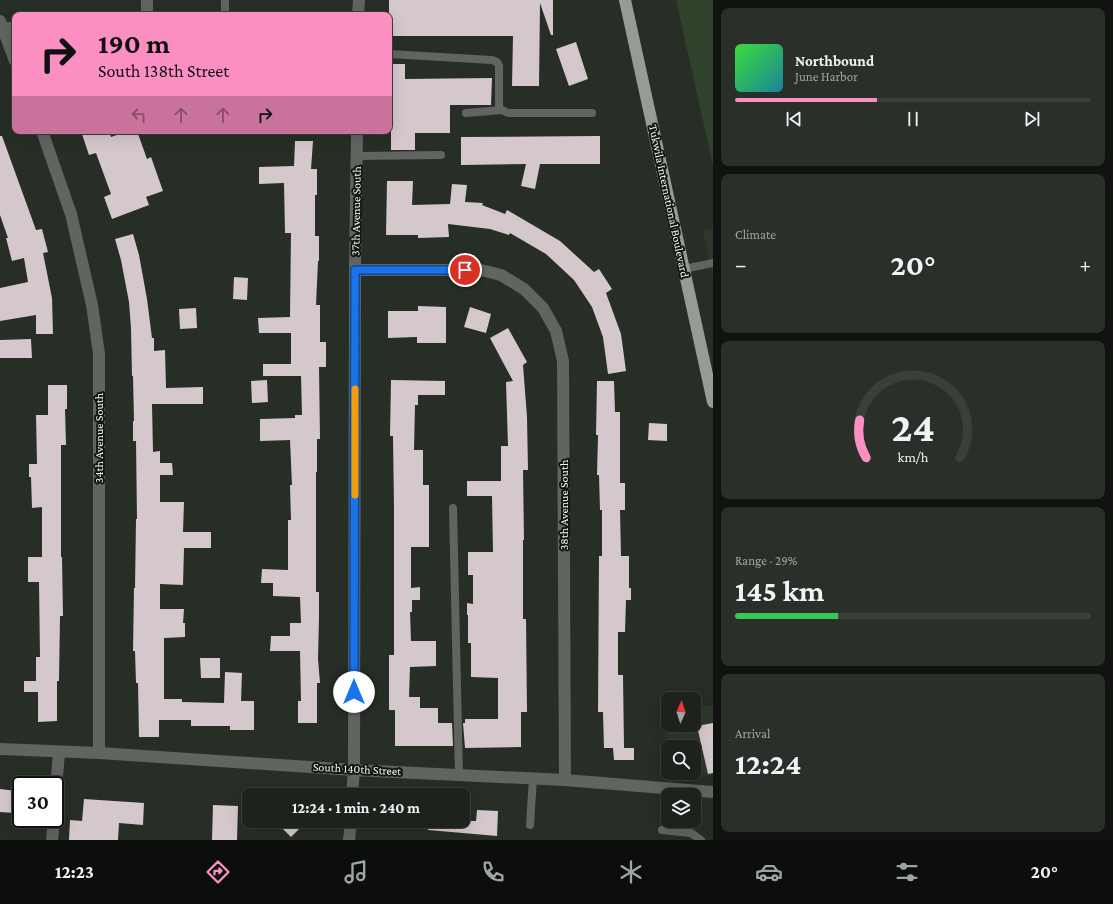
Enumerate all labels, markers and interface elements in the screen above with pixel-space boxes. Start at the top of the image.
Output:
icon: right [32,28,84,80]
text: 190 m [98,28,170,59]
text: Northbound [795,53,874,69]
text: South 138th Street [98,61,229,81]
text: June Harbor [795,69,858,84]
icon: left [128,104,150,126]
icon: ahead [170,104,192,126]
icon: ahead [212,104,234,126]
icon: right [254,104,276,126]
icon: previous [783,108,805,130]
icon: pause [902,108,924,130]
icon: next [1021,108,1043,130]
street label: Tukwila International Boulevard [646,123,692,279]
street label: 37th Avenue South [348,166,364,256]
text: Climate [735,227,776,242]
text: 20° [890,248,936,281]
text: − [735,252,747,277]
text: + [1079,252,1091,277]
pin [448,253,482,287]
icon: arrive [454,259,476,281]
street label: 34th Avenue South [92,392,106,483]
text: 24 [891,404,935,450]
text: km/h [898,449,929,465]
street label: 38th Avenue South [557,459,571,550]
text: Range · 29% [735,553,797,568]
text: 145 km [735,574,824,607]
position arrow [333,671,375,713]
north arrow [661,692,701,732]
map controls [661,692,701,828]
text: Arrival [735,726,770,741]
button: search [661,740,701,780]
text: 12:24 [735,747,801,780]
street label: South 140th Street [313,760,402,778]
speed limit sign: 30 [12,776,64,828]
button: layers [661,788,701,828]
text: 12:24 · 1 min · 240 m [292,800,420,816]
icon: directions [204,858,232,886]
icon: music [342,858,370,886]
icon: phone [479,858,507,886]
icon: climate [617,858,645,886]
icon: car [755,858,783,886]
icon: filters [893,858,921,886]
text: 12:23 [55,862,94,882]
text: 20° [1031,862,1058,882]

